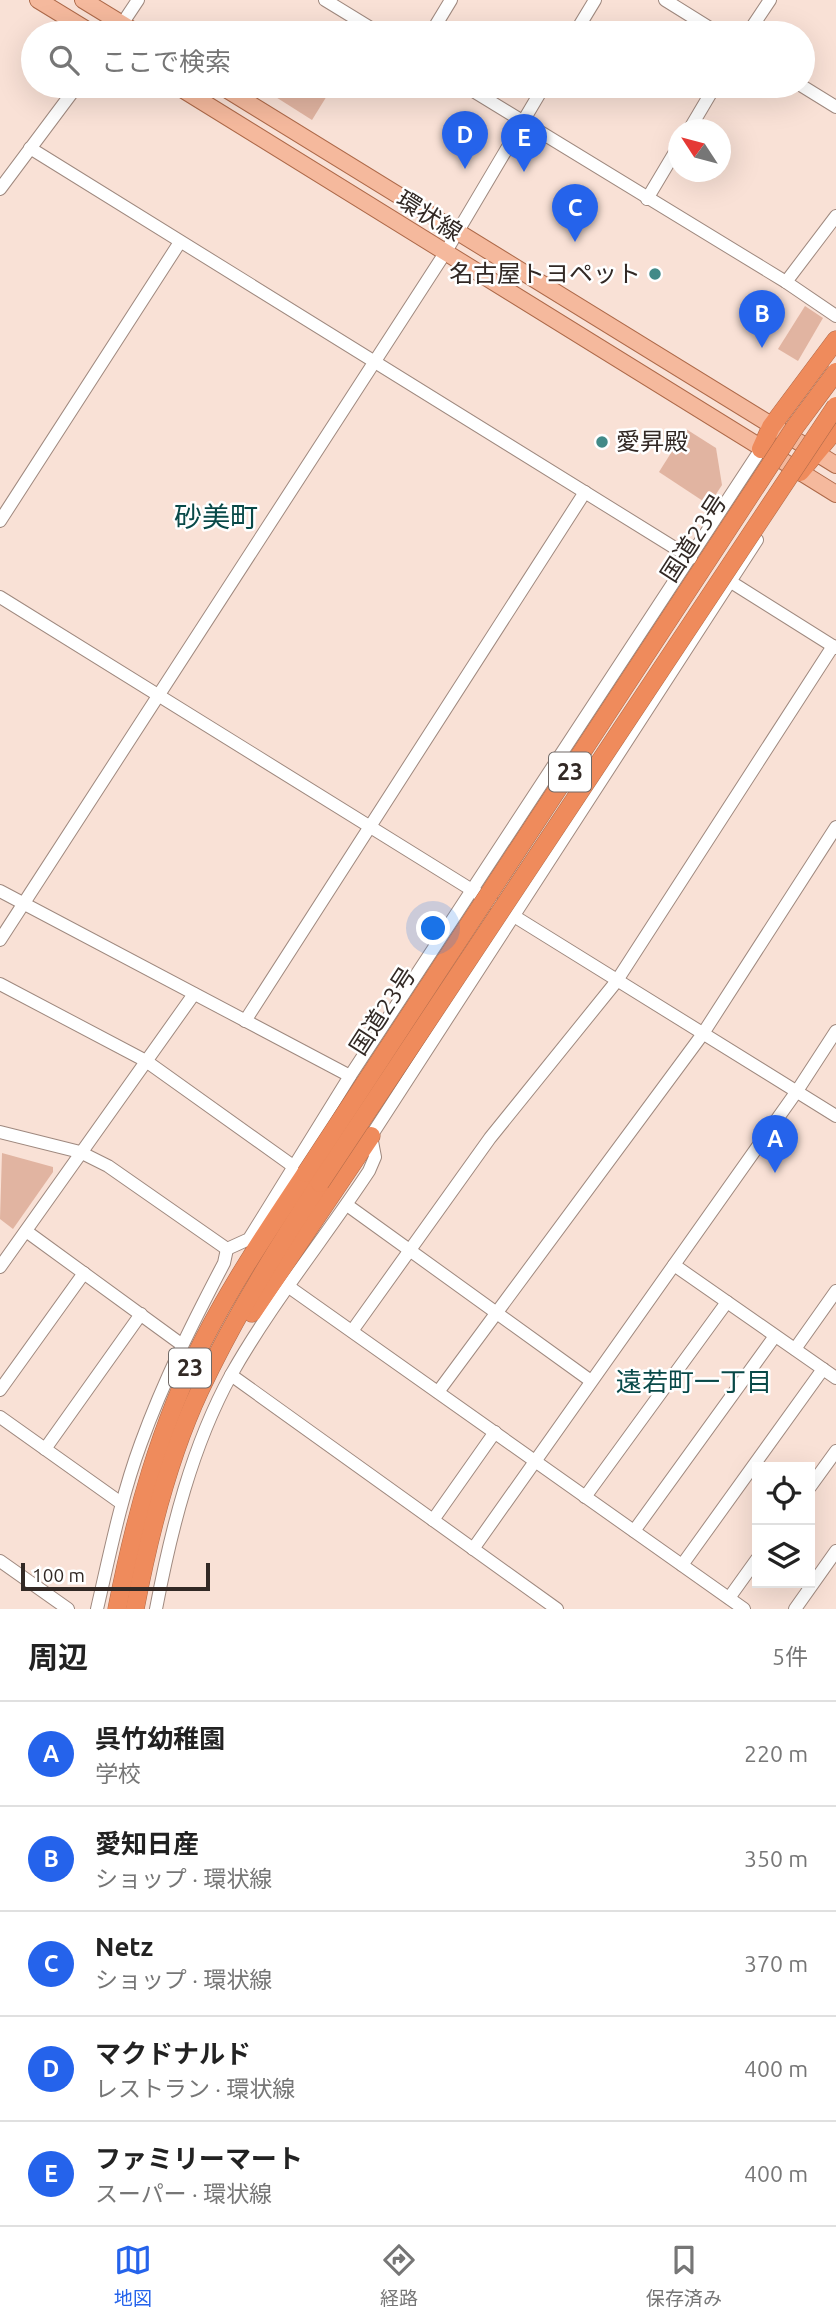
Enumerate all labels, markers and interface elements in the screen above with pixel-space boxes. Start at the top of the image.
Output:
search box [21,21,815,98]
icon: search [45,41,83,79]
text: ここで検索 [101,47,231,76]
pin: D [442,111,488,169]
pin: E [501,114,547,172]
north arrow [668,119,731,182]
pin: C [552,184,598,242]
street label: 環状線 [392,185,467,246]
place label: 名古屋トヨペット [449,260,641,287]
marker: 名古屋トヨペット [647,266,663,282]
pin: B [739,290,785,348]
place label: 愛昇殿 [616,428,688,455]
marker: 愛昇殿 [594,434,610,450]
street label: 国道23号 [655,489,732,587]
district label: 砂美町 [174,501,258,532]
road number: 23 [549,752,591,792]
your location [416,911,450,945]
street label: 国道23号 [344,962,421,1060]
pin: A [752,1115,798,1173]
road number: 23 [169,1348,211,1387]
district label: 遠若町一丁目 [616,1367,772,1396]
map controls [752,1462,815,1588]
button: locate [752,1462,815,1525]
button: layers [752,1525,815,1588]
scale bar [21,1560,210,1592]
text: 100 m [32,1564,85,1586]
text: 周辺 [28,1640,88,1674]
text: 5件 [772,1644,808,1669]
text: 呉竹幼稚園 [95,1724,225,1753]
text: A [43,1741,59,1766]
text: 220 m [744,1741,808,1766]
text: 学校 [95,1761,141,1786]
text: 愛知日産 [95,1829,199,1858]
text: B [43,1846,59,1871]
text: 350 m [744,1846,808,1871]
text: ショップ · 環状線 [95,1866,272,1891]
text: Netz [95,1932,153,1961]
text: C [44,1951,58,1976]
text: 370 m [744,1951,808,1976]
text: ショップ · 環状線 [95,1967,272,1992]
text: マクドナルド [95,2039,251,2068]
text: D [43,2056,59,2081]
text: 400 m [744,2056,808,2081]
text: レストラン · 環状線 [95,2076,295,2101]
text: ファミリーマート [95,2144,303,2173]
text: E [44,2161,58,2186]
text: 400 m [744,2161,808,2186]
text: スーパー · 環状線 [95,2181,272,2206]
tab: 地図 [114,2241,152,2310]
tab: 経路 [380,2241,418,2310]
tab: 保存済み [646,2241,722,2310]

